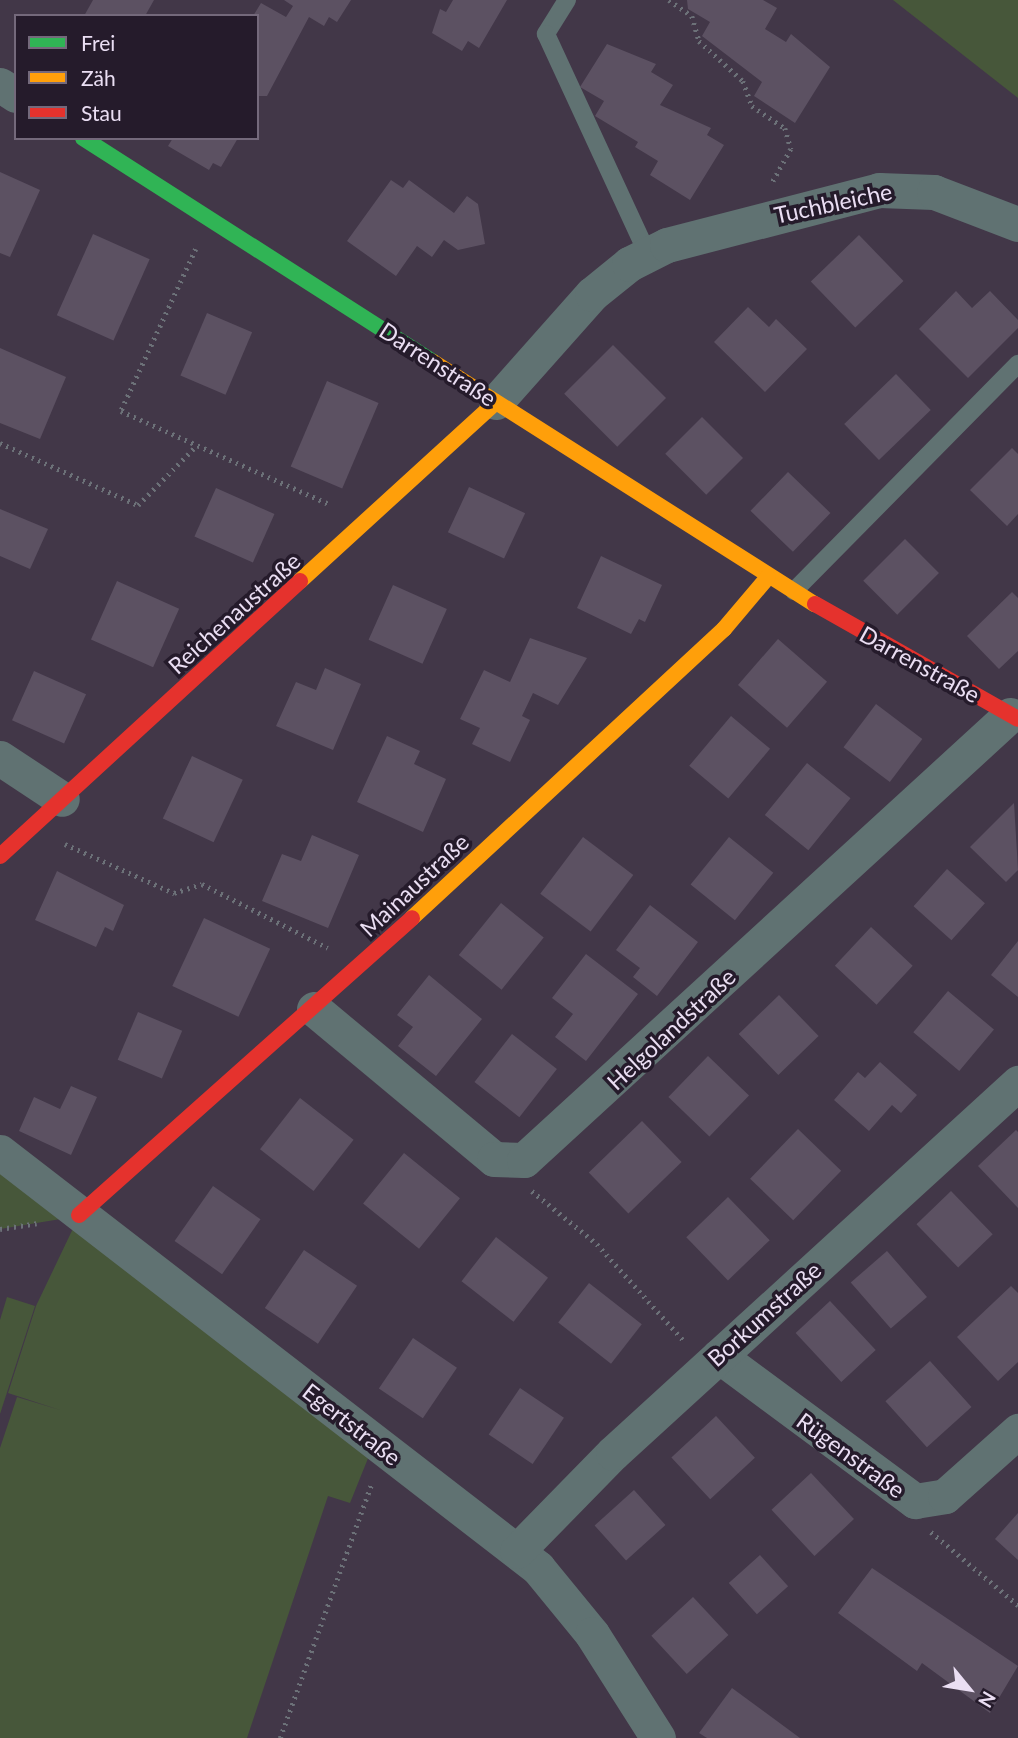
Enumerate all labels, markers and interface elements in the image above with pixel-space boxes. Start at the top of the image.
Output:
legend [14,14,259,140]
text: Frei [81,30,115,55]
text: Zäh [81,65,116,90]
text: Stau [81,100,122,125]
street label: Tuchbleiche [772,177,894,229]
street label: Darrenstraße [375,316,501,412]
street label: Reichenaustraße [162,547,306,679]
street label: Darrenstraße [855,620,985,708]
street label: Mainaustraße [354,828,474,942]
street label: Helgolandstraße [601,962,741,1096]
street label: Borkumstraße [702,1256,826,1372]
street label: Egertstraße [297,1377,407,1471]
street label: Rügenstraße [792,1407,910,1503]
north arrow [934,1654,1004,1724]
text: N [974,1688,1001,1712]

